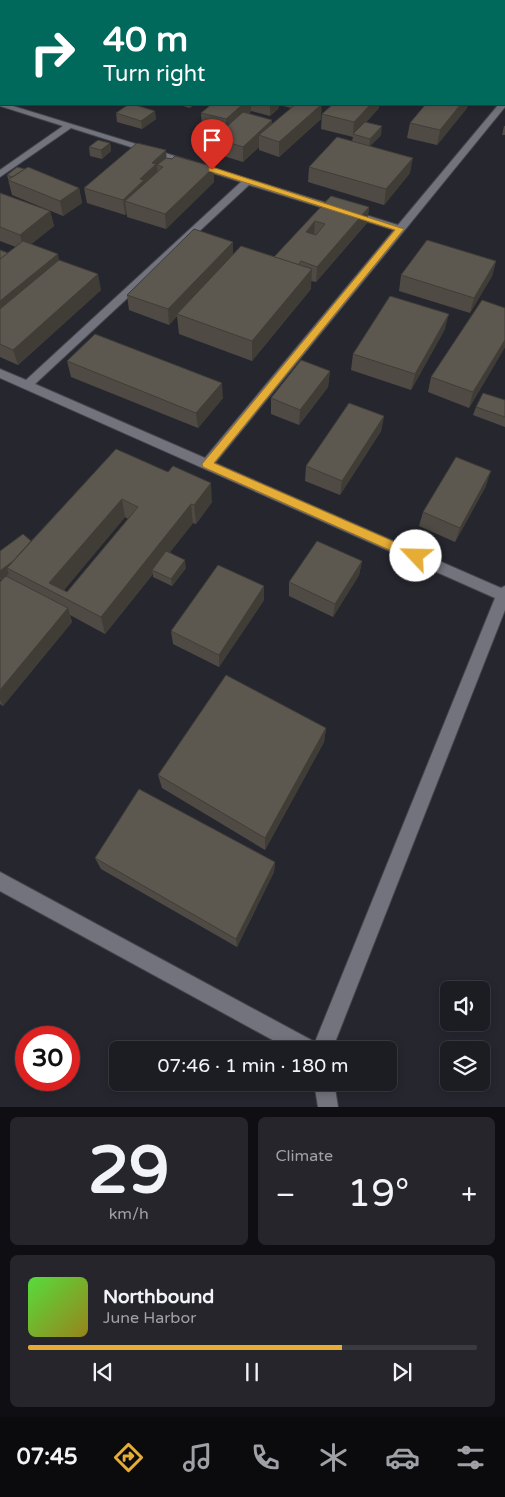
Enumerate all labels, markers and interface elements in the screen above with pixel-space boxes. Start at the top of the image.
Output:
text: 40 m [103,19,188,61]
icon: right [20,20,85,85]
text: Turn right [103,61,205,87]
pin [191,119,233,170]
icon: arrive [198,126,226,154]
position arrow [389,529,441,581]
map controls [440,981,490,1091]
button: sound [440,981,490,1031]
speed limit sign: 30 [15,1026,80,1091]
button: layers [440,1041,490,1091]
text: 07:46 · 1 min · 180 m [157,1055,349,1077]
text: 29 [88,1132,170,1211]
text: Climate [276,1146,333,1166]
text: 19° [347,1171,409,1217]
text: − [276,1178,295,1212]
text: + [461,1178,477,1212]
text: km/h [109,1204,149,1224]
text: Northbound [103,1286,214,1308]
text: June Harbor [103,1308,196,1328]
icon: previous [89,1358,117,1386]
icon: pause [238,1358,266,1386]
icon: next [388,1358,416,1386]
icon: directions [111,1440,146,1475]
icon: music [180,1440,215,1475]
icon: phone [248,1440,283,1475]
icon: climate [316,1440,351,1475]
icon: car [385,1440,420,1475]
icon: filters [453,1440,488,1475]
text: 07:45 [17,1444,78,1470]

